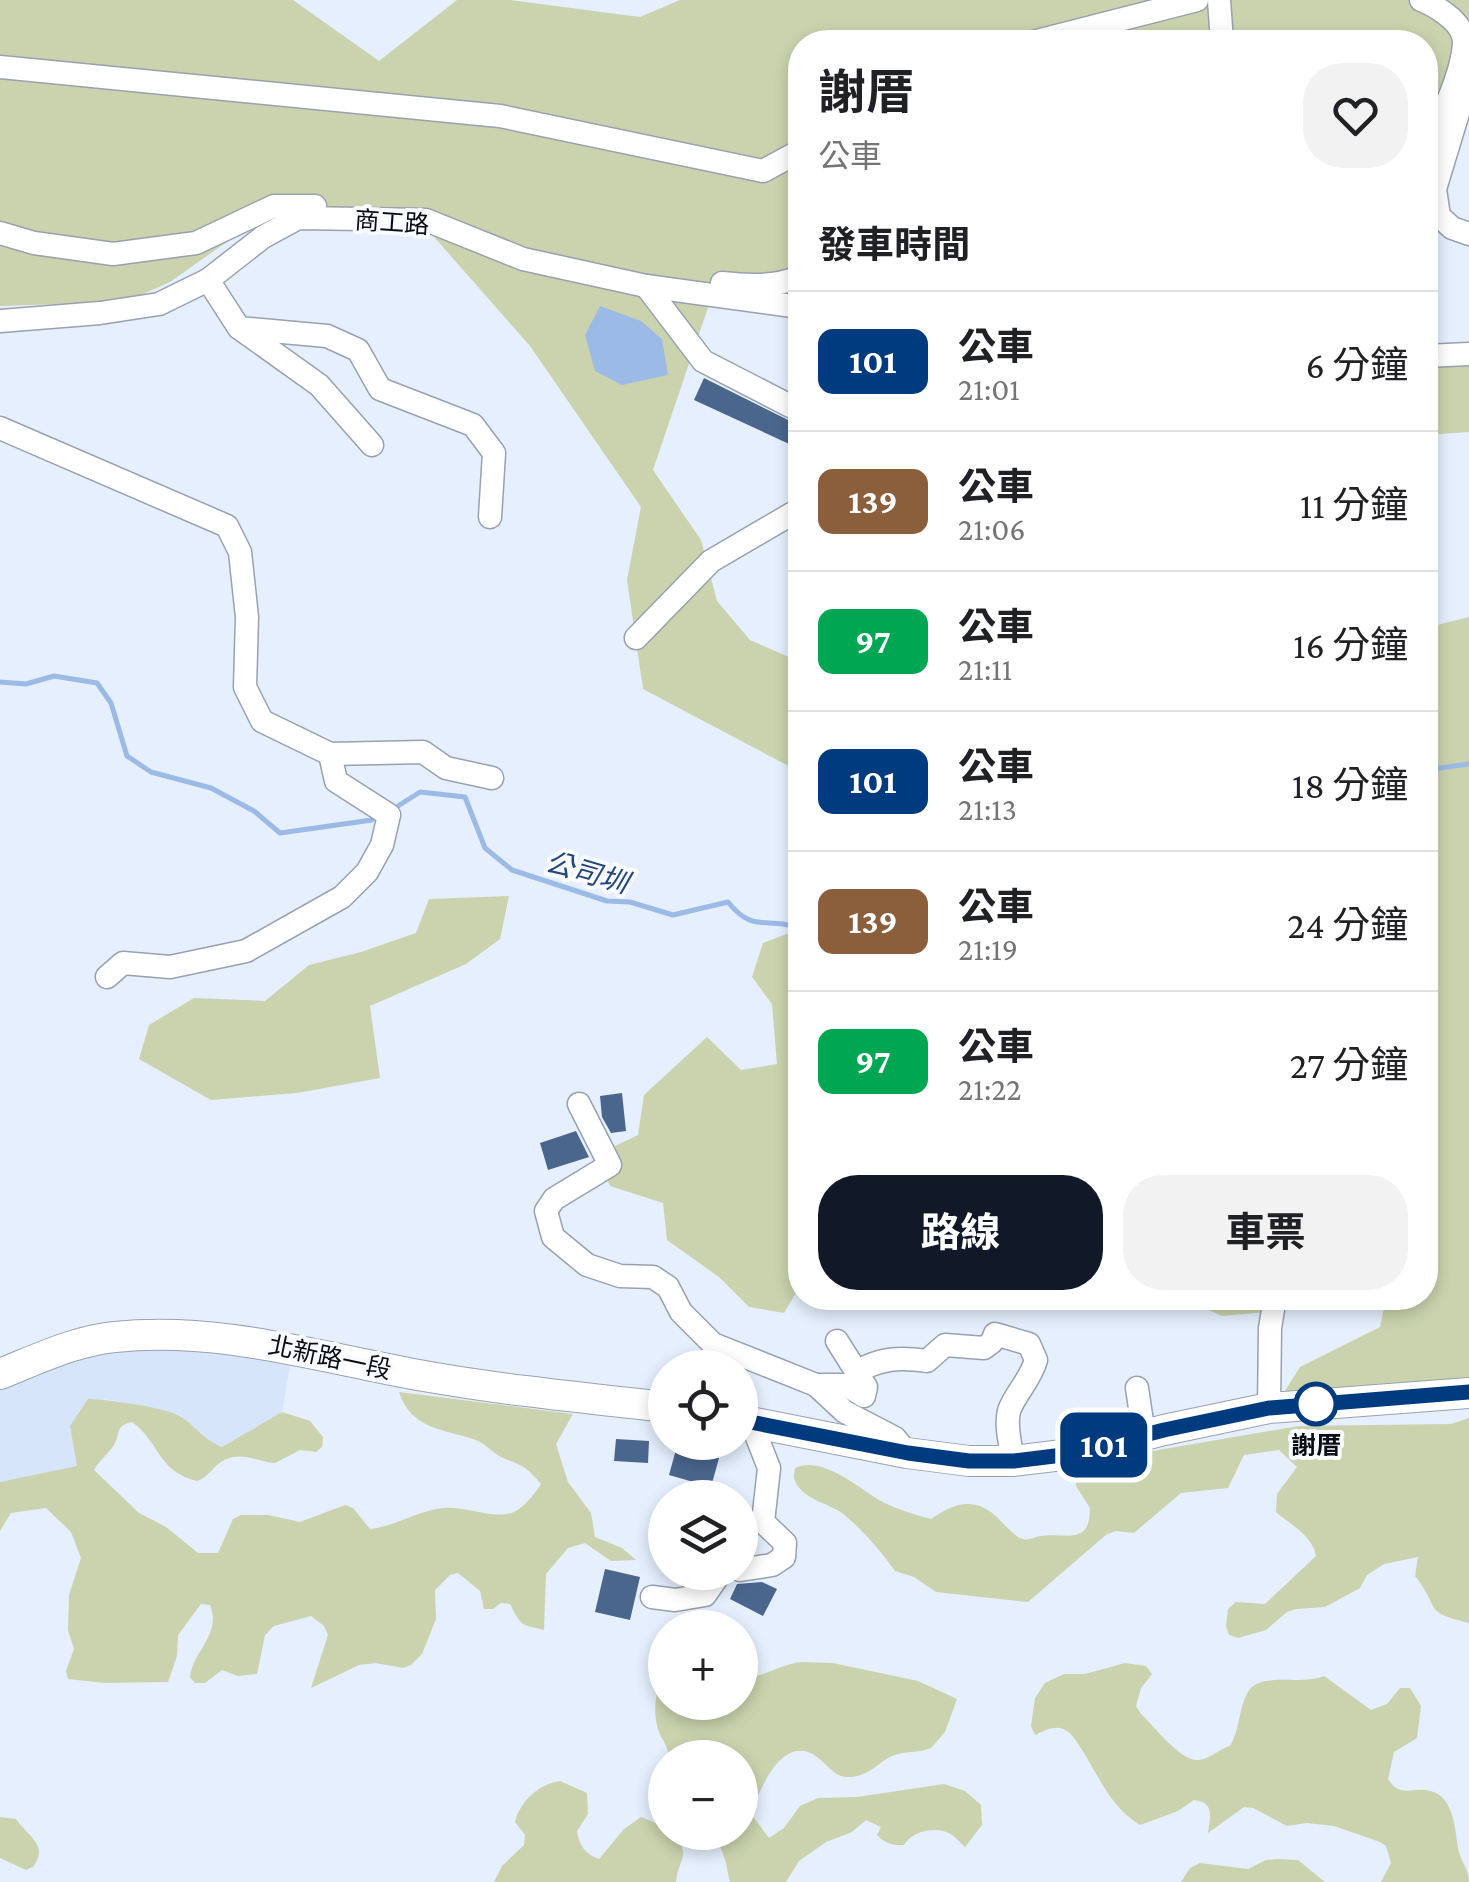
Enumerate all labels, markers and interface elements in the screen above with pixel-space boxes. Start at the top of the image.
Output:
button: heart [1303,63,1408,168]
text: 謝厝 [818,66,914,119]
text: 公車 [818,138,882,174]
street label: 商工路 [354,206,430,239]
text: 發車時間 [818,224,970,266]
text: 公車 [958,326,1034,368]
text: 101 [849,342,897,381]
text: 6 分鐘 [1306,344,1408,386]
text: 21:01 [958,371,1020,407]
text: 公車 [958,466,1034,508]
text: 139 [848,482,898,521]
text: 11 分鐘 [1300,484,1408,526]
text: 21:06 [958,511,1026,547]
text: 公車 [958,606,1034,648]
text: 97 [855,622,891,661]
text: 16 分鐘 [1293,624,1408,666]
text: 21:11 [958,651,1012,687]
text: 公車 [958,746,1034,788]
text: 101 [849,762,897,801]
text: 18 分鐘 [1292,764,1408,806]
text: 21:13 [958,791,1017,827]
water label: 公司圳 [542,846,635,900]
text: 公車 [958,886,1034,928]
text: 139 [848,902,898,941]
text: 24 分鐘 [1287,904,1408,946]
text: 21:19 [958,931,1018,967]
text: 公車 [958,1026,1034,1068]
text: 97 [855,1042,891,1081]
text: 27 分鐘 [1290,1044,1408,1086]
text: 21:22 [958,1071,1022,1107]
button: 路線 [818,1175,1103,1290]
button: 車票 [1123,1175,1408,1290]
street label: 北新路一段 [266,1331,394,1384]
map controls [648,1350,758,1850]
button: locate [648,1350,758,1460]
marker: 謝厝 [1295,1383,1337,1425]
line badge: 101 [1046,1412,1162,1478]
text: 101 [1080,1426,1128,1465]
place label: 謝厝 [1291,1432,1341,1459]
button: layers [648,1480,758,1590]
button: + [648,1610,758,1720]
button: − [648,1740,758,1850]

